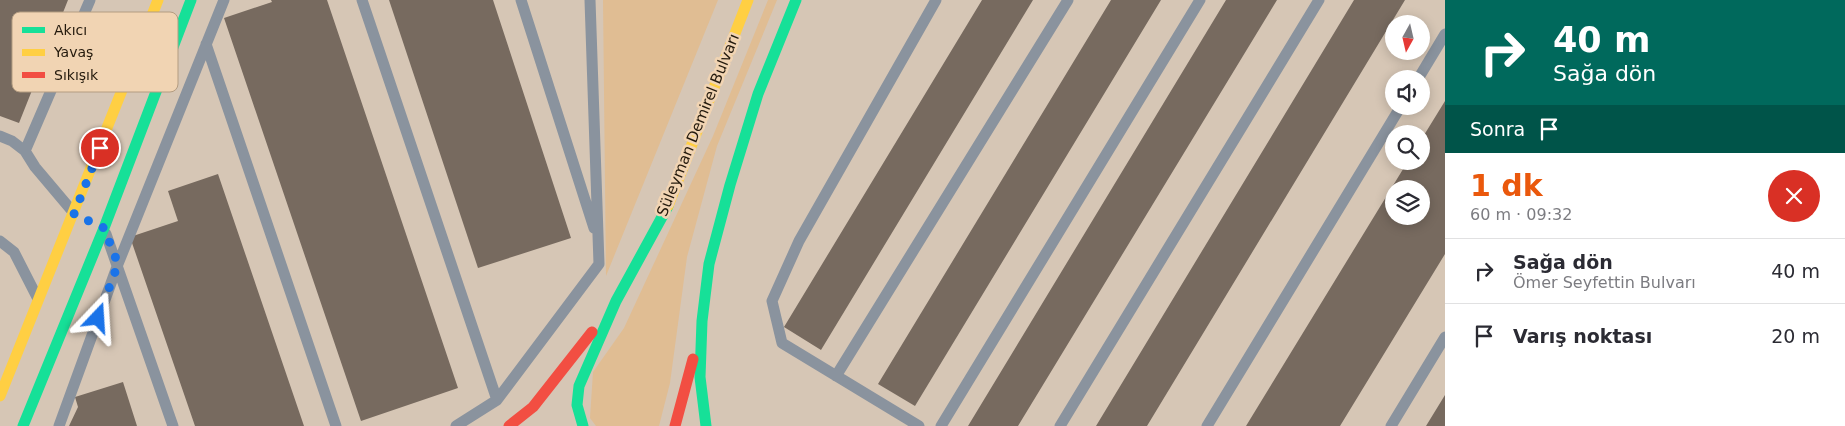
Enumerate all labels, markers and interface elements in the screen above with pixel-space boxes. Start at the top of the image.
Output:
legend [12,12,178,92]
north arrow [1385,15,1430,60]
map controls [1385,15,1430,225]
icon: right [1470,20,1535,85]
text: 40 m [1553,20,1650,60]
text: Akıcı [54,22,87,38]
street label: Süleyman Demirel Bulvarı [653,31,743,219]
text: Yavaş [53,44,93,60]
text: Sağa dön [1553,61,1656,86]
text: Sıkışık [54,67,99,83]
button: sound [1385,70,1430,115]
icon: arrive [1535,115,1563,143]
text: Sonra [1470,118,1525,140]
button: search [1385,125,1430,170]
pin [79,127,121,169]
icon: arrive [86,134,114,162]
text: 1 dk [1470,168,1543,203]
button: close [1768,170,1820,222]
button: layers [1385,180,1430,225]
text: 60 m · 09:32 [1470,205,1572,224]
text: Sağa dön [1513,251,1613,273]
icon: right [1470,257,1498,285]
text: 40 m [1771,260,1820,282]
text: Ömer Seyfettin Bulvarı [1513,273,1696,292]
position arrow [71,291,123,343]
icon: arrive [1470,322,1498,350]
text: Varış noktası [1513,325,1652,347]
text: 20 m [1771,325,1820,347]

